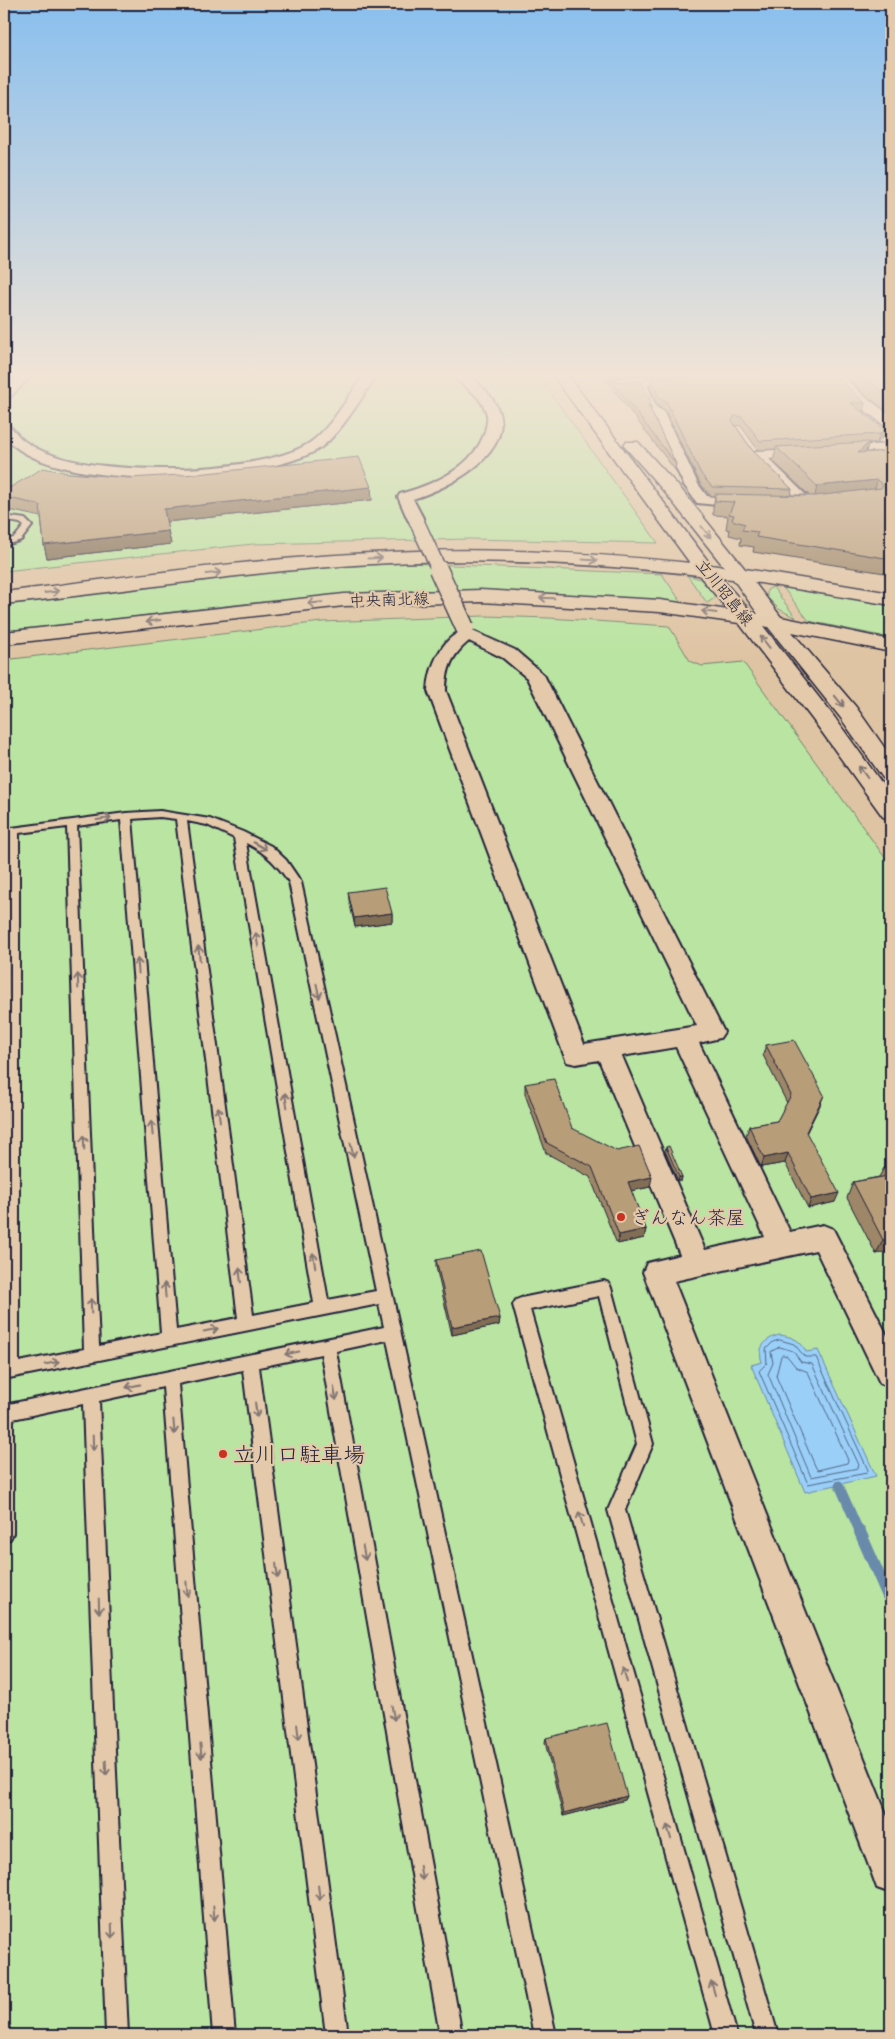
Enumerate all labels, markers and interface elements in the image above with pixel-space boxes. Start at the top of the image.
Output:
one-way arrow [700,526,711,539]
one-way arrow [367,553,383,562]
street label: 立川昭島線 [690,555,758,631]
one-way arrow [582,556,598,565]
one-way arrow [205,568,221,578]
one-way arrow [44,587,60,597]
street label: 中央南北線 [349,588,429,612]
one-way arrow [539,594,555,603]
one-way arrow [307,598,323,608]
one-way arrow [701,606,717,616]
one-way arrow [146,616,162,626]
one-way arrow [760,636,771,649]
one-way arrow [833,694,844,707]
one-way arrow [858,765,868,779]
one-way arrow [96,814,112,824]
one-way arrow [253,841,267,851]
one-way arrow [252,932,262,948]
one-way arrow [194,945,204,961]
one-way arrow [134,958,143,974]
one-way arrow [73,973,83,990]
one-way arrow [314,982,324,998]
one-way arrow [280,1092,290,1108]
one-way arrow [214,1106,224,1122]
one-way arrow [147,1120,157,1136]
one-way arrow [80,1136,89,1152]
one-way arrow [348,1141,358,1157]
place label: ぎんなん茶屋 [631,1205,745,1232]
marker: ぎんなん茶屋 [615,1211,627,1223]
one-way arrow [308,1252,318,1268]
one-way arrow [235,1267,245,1283]
one-way arrow [161,1282,170,1298]
one-way arrow [86,1298,95,1314]
one-way arrow [202,1325,218,1335]
one-way arrow [285,1348,301,1358]
one-way arrow [43,1357,59,1367]
one-way arrow [126,1382,142,1391]
one-way arrow [331,1385,341,1401]
one-way arrow [251,1401,261,1417]
one-way arrow [169,1418,179,1434]
one-way arrow [88,1435,97,1451]
place label: 立川口駐車場 [233,1440,365,1471]
marker: 立川口駐車場 [217,1448,229,1460]
one-way arrow [576,1511,586,1527]
one-way arrow [360,1545,369,1561]
one-way arrow [272,1563,282,1579]
one-way arrow [183,1580,192,1596]
one-way arrow [95,1598,104,1614]
one-way arrow [620,1668,630,1684]
one-way arrow [388,1705,398,1721]
one-way arrow [293,1724,303,1740]
one-way arrow [196,1742,205,1758]
one-way arrow [101,1760,110,1776]
one-way arrow [664,1824,674,1840]
one-way arrow [417,1865,427,1881]
one-way arrow [314,1885,324,1901]
one-way arrow [209,1904,219,1920]
one-way arrow [108,1922,117,1938]
one-way arrow [708,1981,718,1997]

